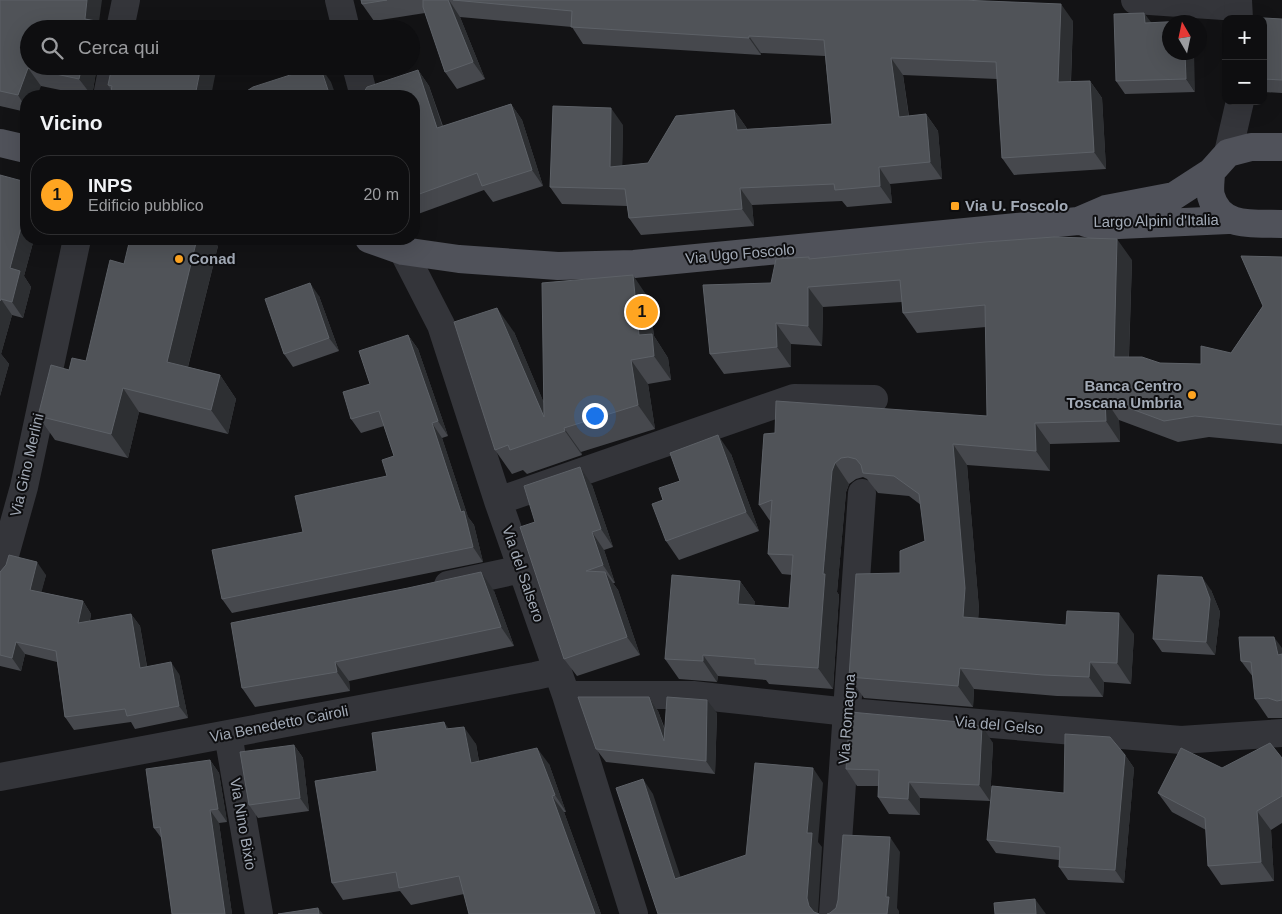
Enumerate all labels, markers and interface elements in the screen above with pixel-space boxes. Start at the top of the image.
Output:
north arrow [1162,15,1207,60]
map controls [1222,15,1267,105]
button: + [1222,15,1267,60]
search box [20,20,420,75]
icon: search [38,34,66,62]
text: Cerca qui [78,37,159,58]
button: − [1222,60,1267,105]
text: Vicino [40,111,103,134]
text: INPS [88,175,132,196]
text: 1 [53,186,61,203]
text: 20 m [363,186,399,203]
text: Edificio pubblico [88,197,204,214]
place label: Via U. Foscolo [965,197,1068,214]
marker: Via U. Foscolo [949,200,961,212]
street label: Largo Alpini d'Italia [1093,211,1220,230]
street label: Via Ugo Foscolo [685,240,795,267]
place label: Conad [189,250,236,267]
marker: Conad [173,253,185,265]
pin: 1 [626,293,658,331]
place label: Banca Centro Toscana Umbria [1066,377,1183,411]
marker: Banca Centro Toscana Umbria [1186,389,1198,401]
your location [582,403,608,429]
street label: Via Gino Merlini [6,412,47,518]
street label: Via del Salsero [499,523,548,624]
street label: Via Romagna [835,673,858,765]
street label: Via Benedetto Cairoli [208,702,350,745]
street label: Via del Gelso [954,712,1044,737]
street label: Via Nino Bixio [227,777,260,871]

